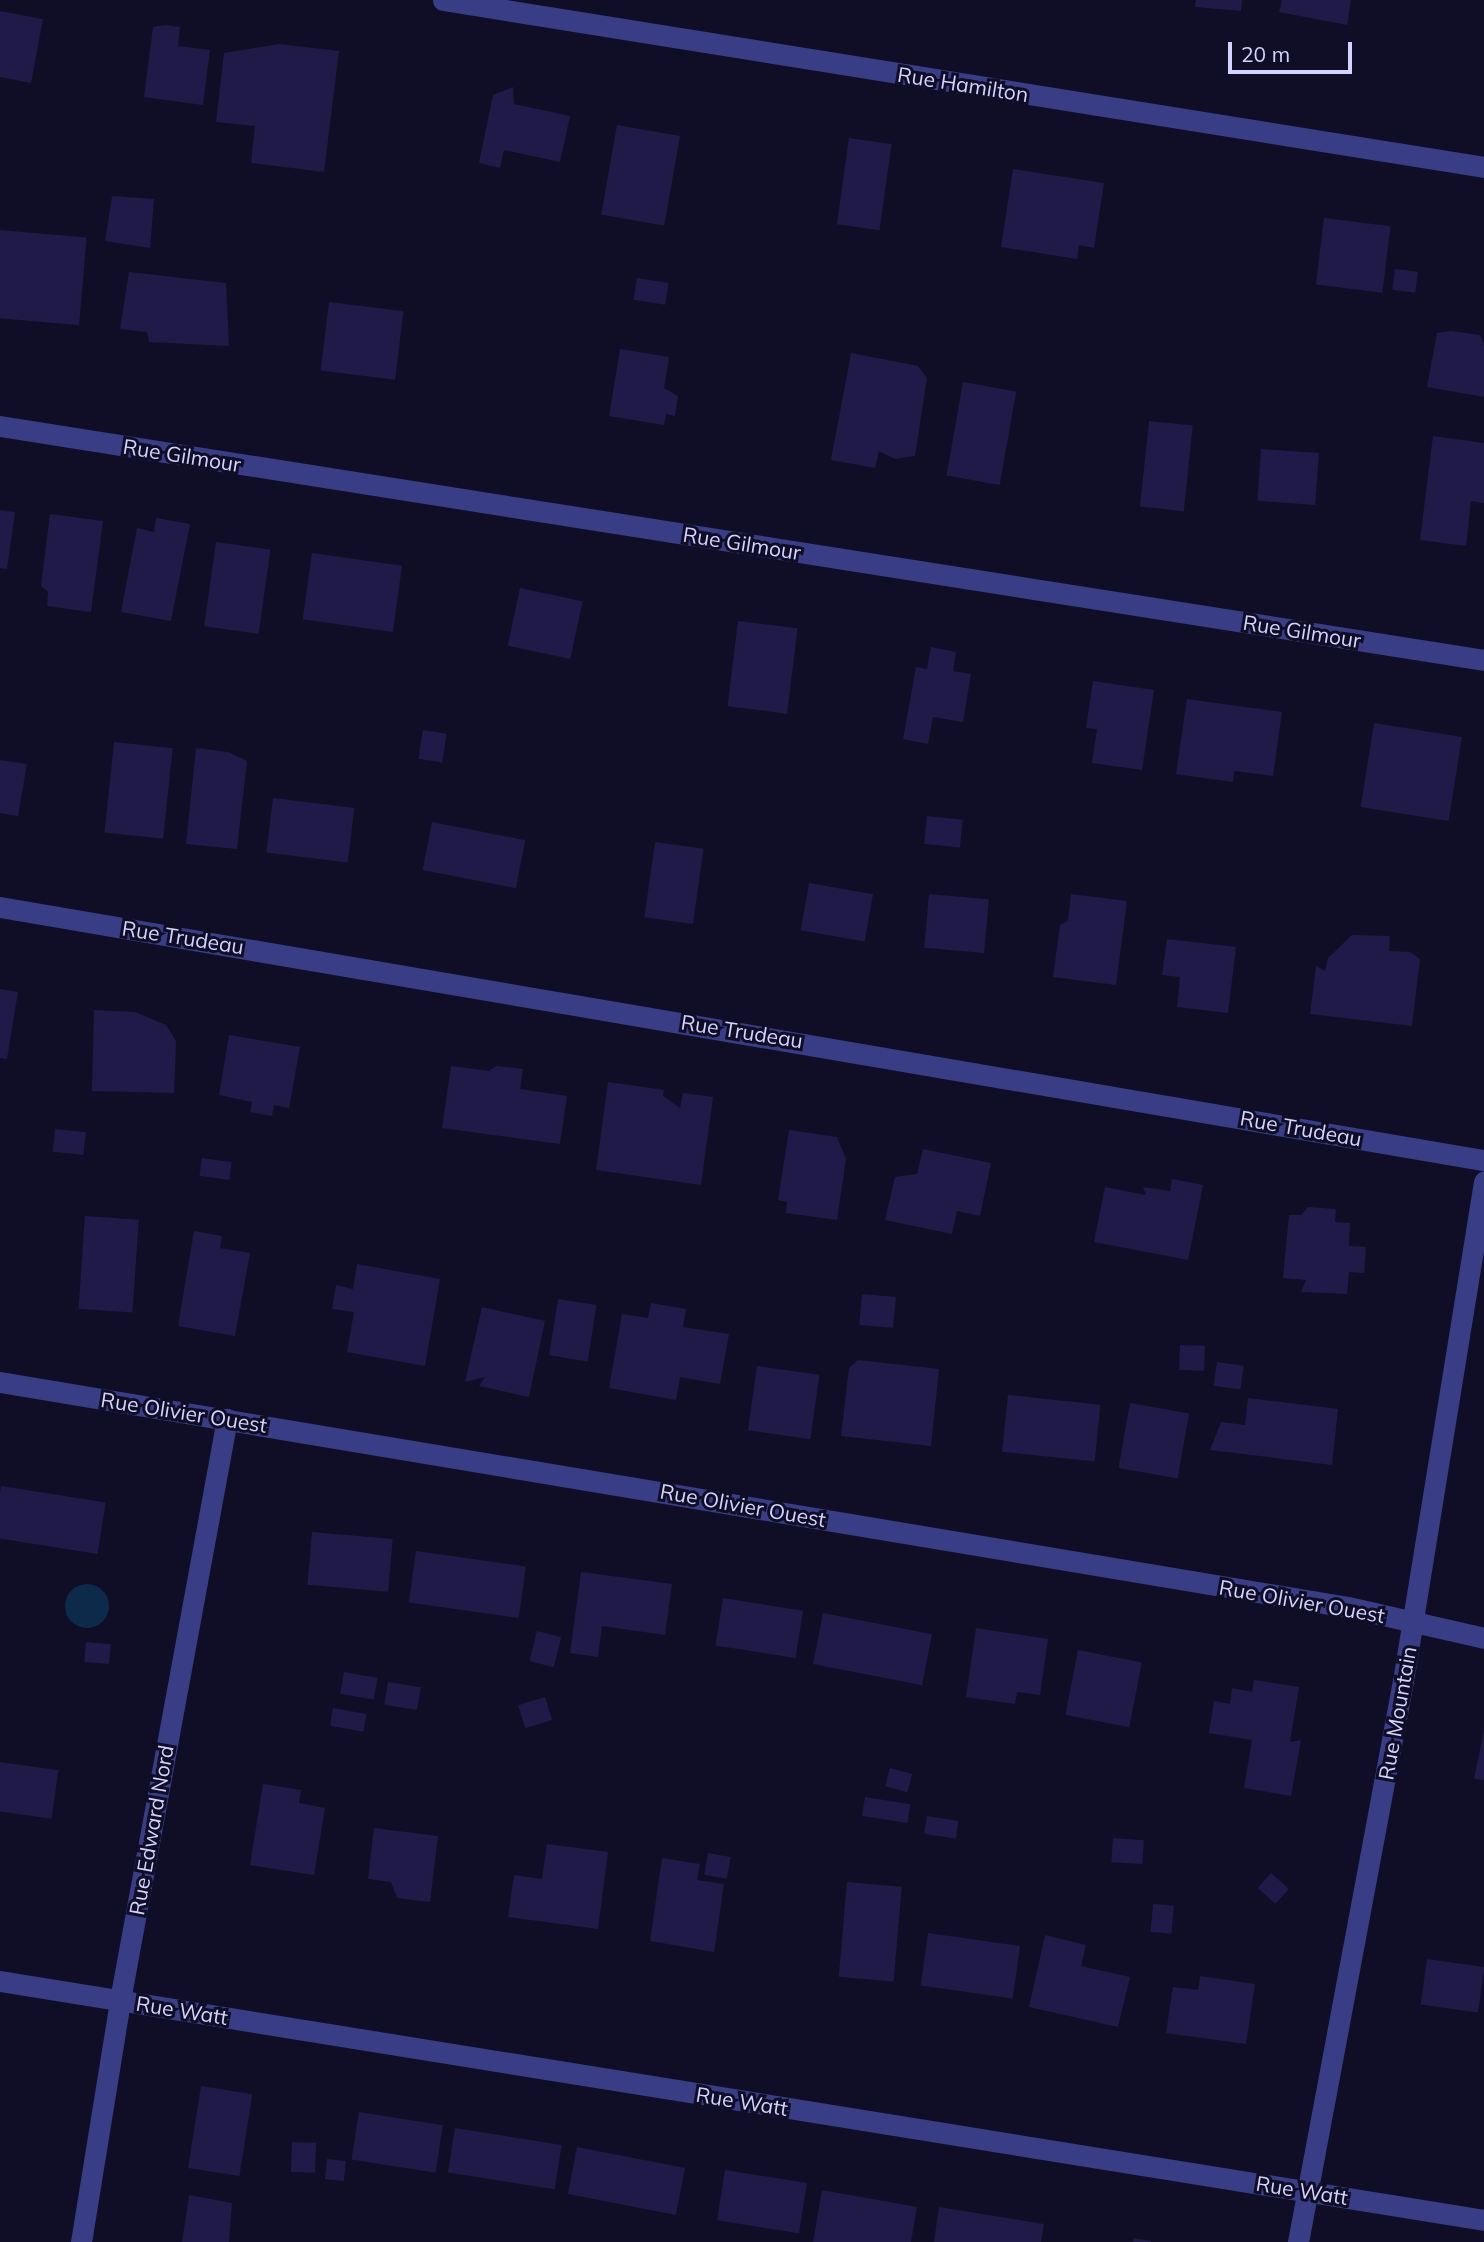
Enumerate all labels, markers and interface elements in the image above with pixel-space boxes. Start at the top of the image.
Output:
scale bar [1232,28,1356,72]
text: 20 m [1241,41,1290,67]
street label: Rue Hamilton [896,61,1030,107]
street label: Rue Gilmour [121,433,243,477]
street label: Rue Gilmour [681,521,803,565]
street label: Rue Gilmour [1241,609,1363,653]
street label: Rue Trudeau [120,915,246,959]
street label: Rue Trudeau [679,1009,805,1053]
street label: Rue Trudeau [1238,1105,1364,1151]
street label: Rue Olivier Ouest [99,1386,269,1438]
street label: Rue Olivier Ouest [658,1478,828,1532]
street label: Rue Olivier Ouest [1217,1574,1387,1628]
street label: Rue Mountain [1373,1644,1421,1782]
street label: Rue Edward Nord [124,1743,178,1917]
street label: Rue Watt [134,1990,230,2030]
street label: Rue Watt [694,2081,790,2121]
street label: Rue Watt [1254,2170,1350,2210]

